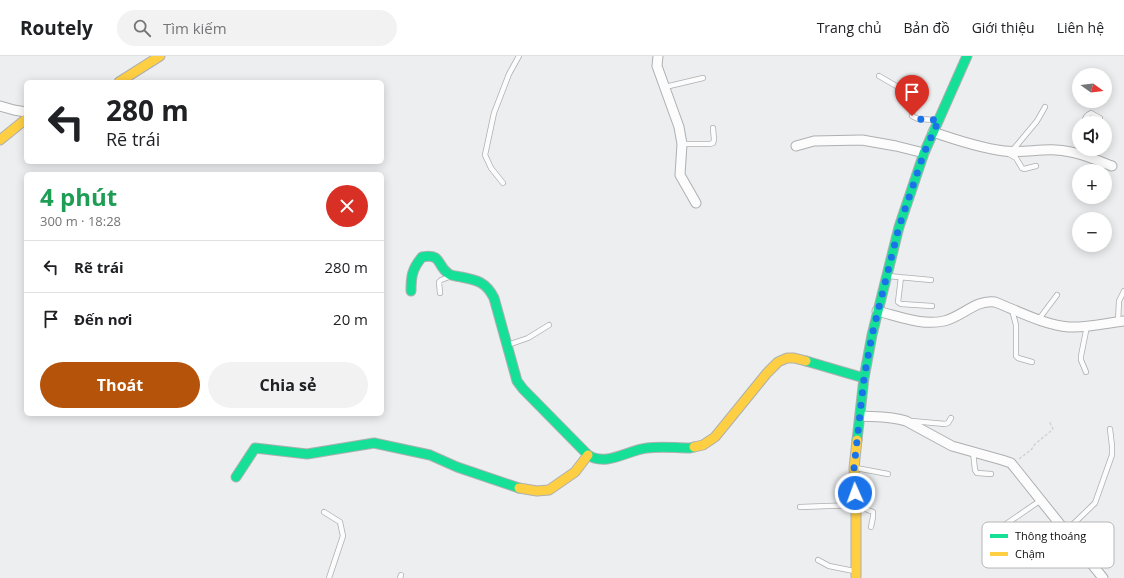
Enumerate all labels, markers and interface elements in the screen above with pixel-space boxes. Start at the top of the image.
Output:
search box [117,10,397,46]
text: Routely [20,15,93,41]
icon: search [131,17,153,39]
text: Tìm kiếm [163,18,227,38]
text: Trang chủ [817,18,882,37]
text: Bản đồ [904,18,950,37]
text: Giới thiệu [972,18,1035,37]
text: Liên hệ [1057,18,1104,37]
north arrow [1072,68,1112,108]
map controls [1072,68,1112,252]
pin [895,75,929,116]
icon: arrive [901,81,923,103]
text: 280 m [106,91,189,129]
icon: left [40,96,92,148]
button: sound [1072,116,1112,156]
text: Rẽ trái [106,127,160,151]
button: + [1072,164,1112,204]
text: 4 phút [40,180,117,213]
button: close [326,185,368,227]
text: 300 m · 18:28 [40,212,121,230]
button: − [1072,212,1112,252]
icon: left [40,256,62,278]
text: Rẽ trái [74,257,124,277]
text: 280 m [324,257,368,277]
icon: arrive [40,308,62,330]
text: Đến nơi [74,309,132,329]
text: 20 m [333,309,368,329]
button: Thoát [40,362,200,408]
button: Chia sẻ [208,362,368,408]
position arrow [834,472,876,514]
legend [982,522,1114,568]
text: Thông thoáng [1015,528,1086,543]
text: Chậm [1015,546,1045,561]

